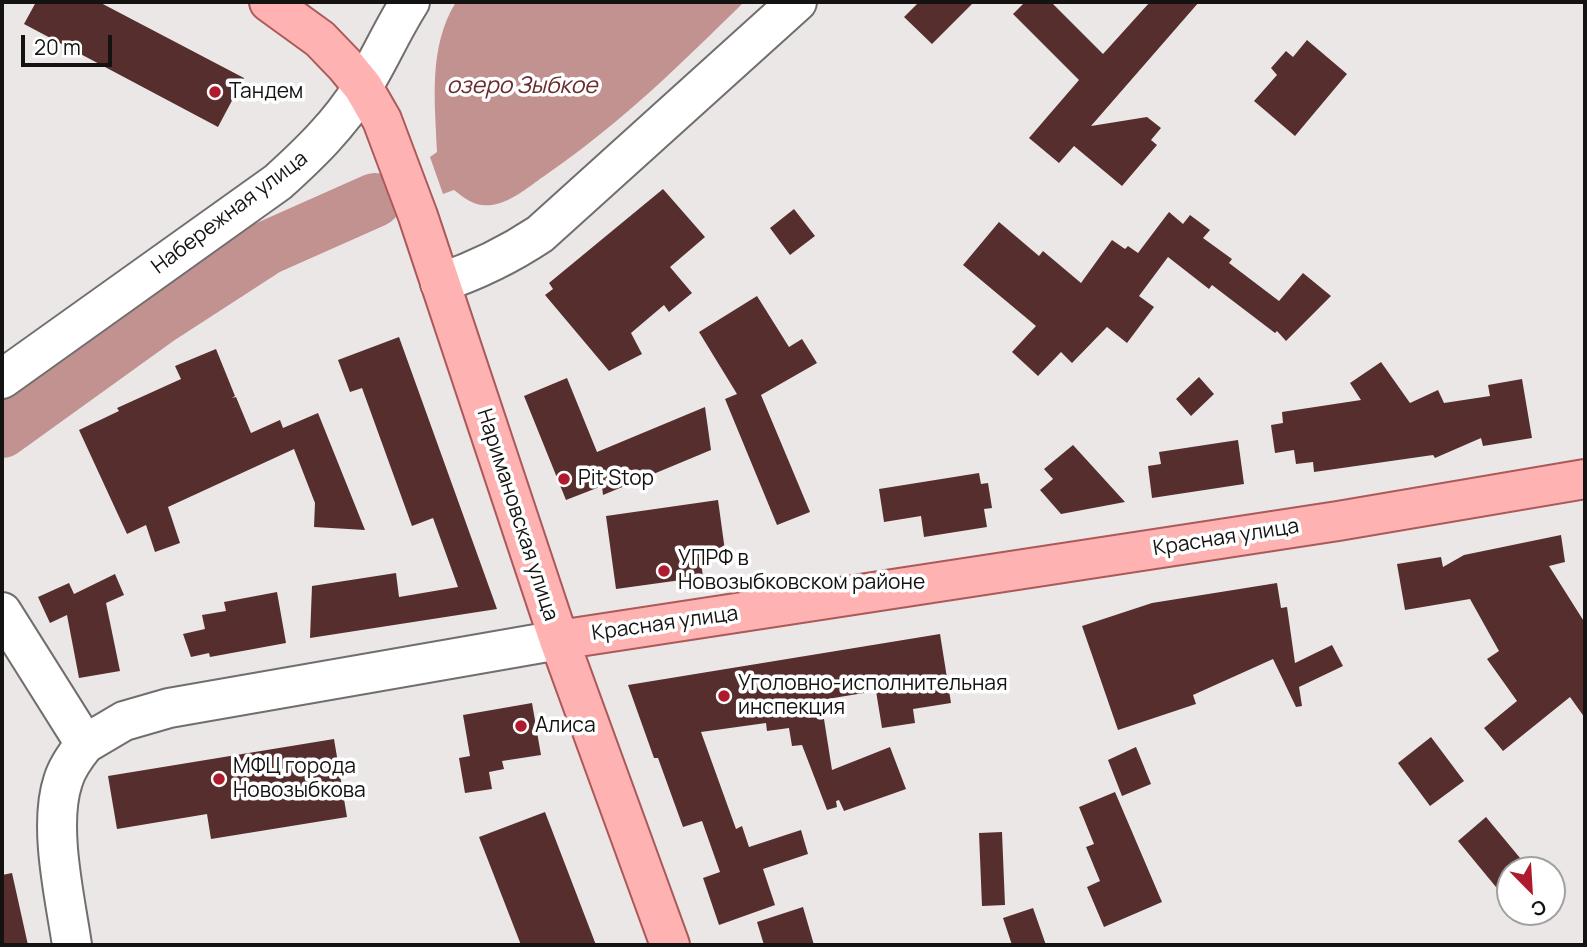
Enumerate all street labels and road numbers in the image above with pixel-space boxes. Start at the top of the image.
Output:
street label: Набережная улица [147,146,313,280]
street label: Наримановская улица [471,406,563,624]
street label: Красная улица [1151,514,1301,562]
street label: Красная улица [590,601,740,647]

